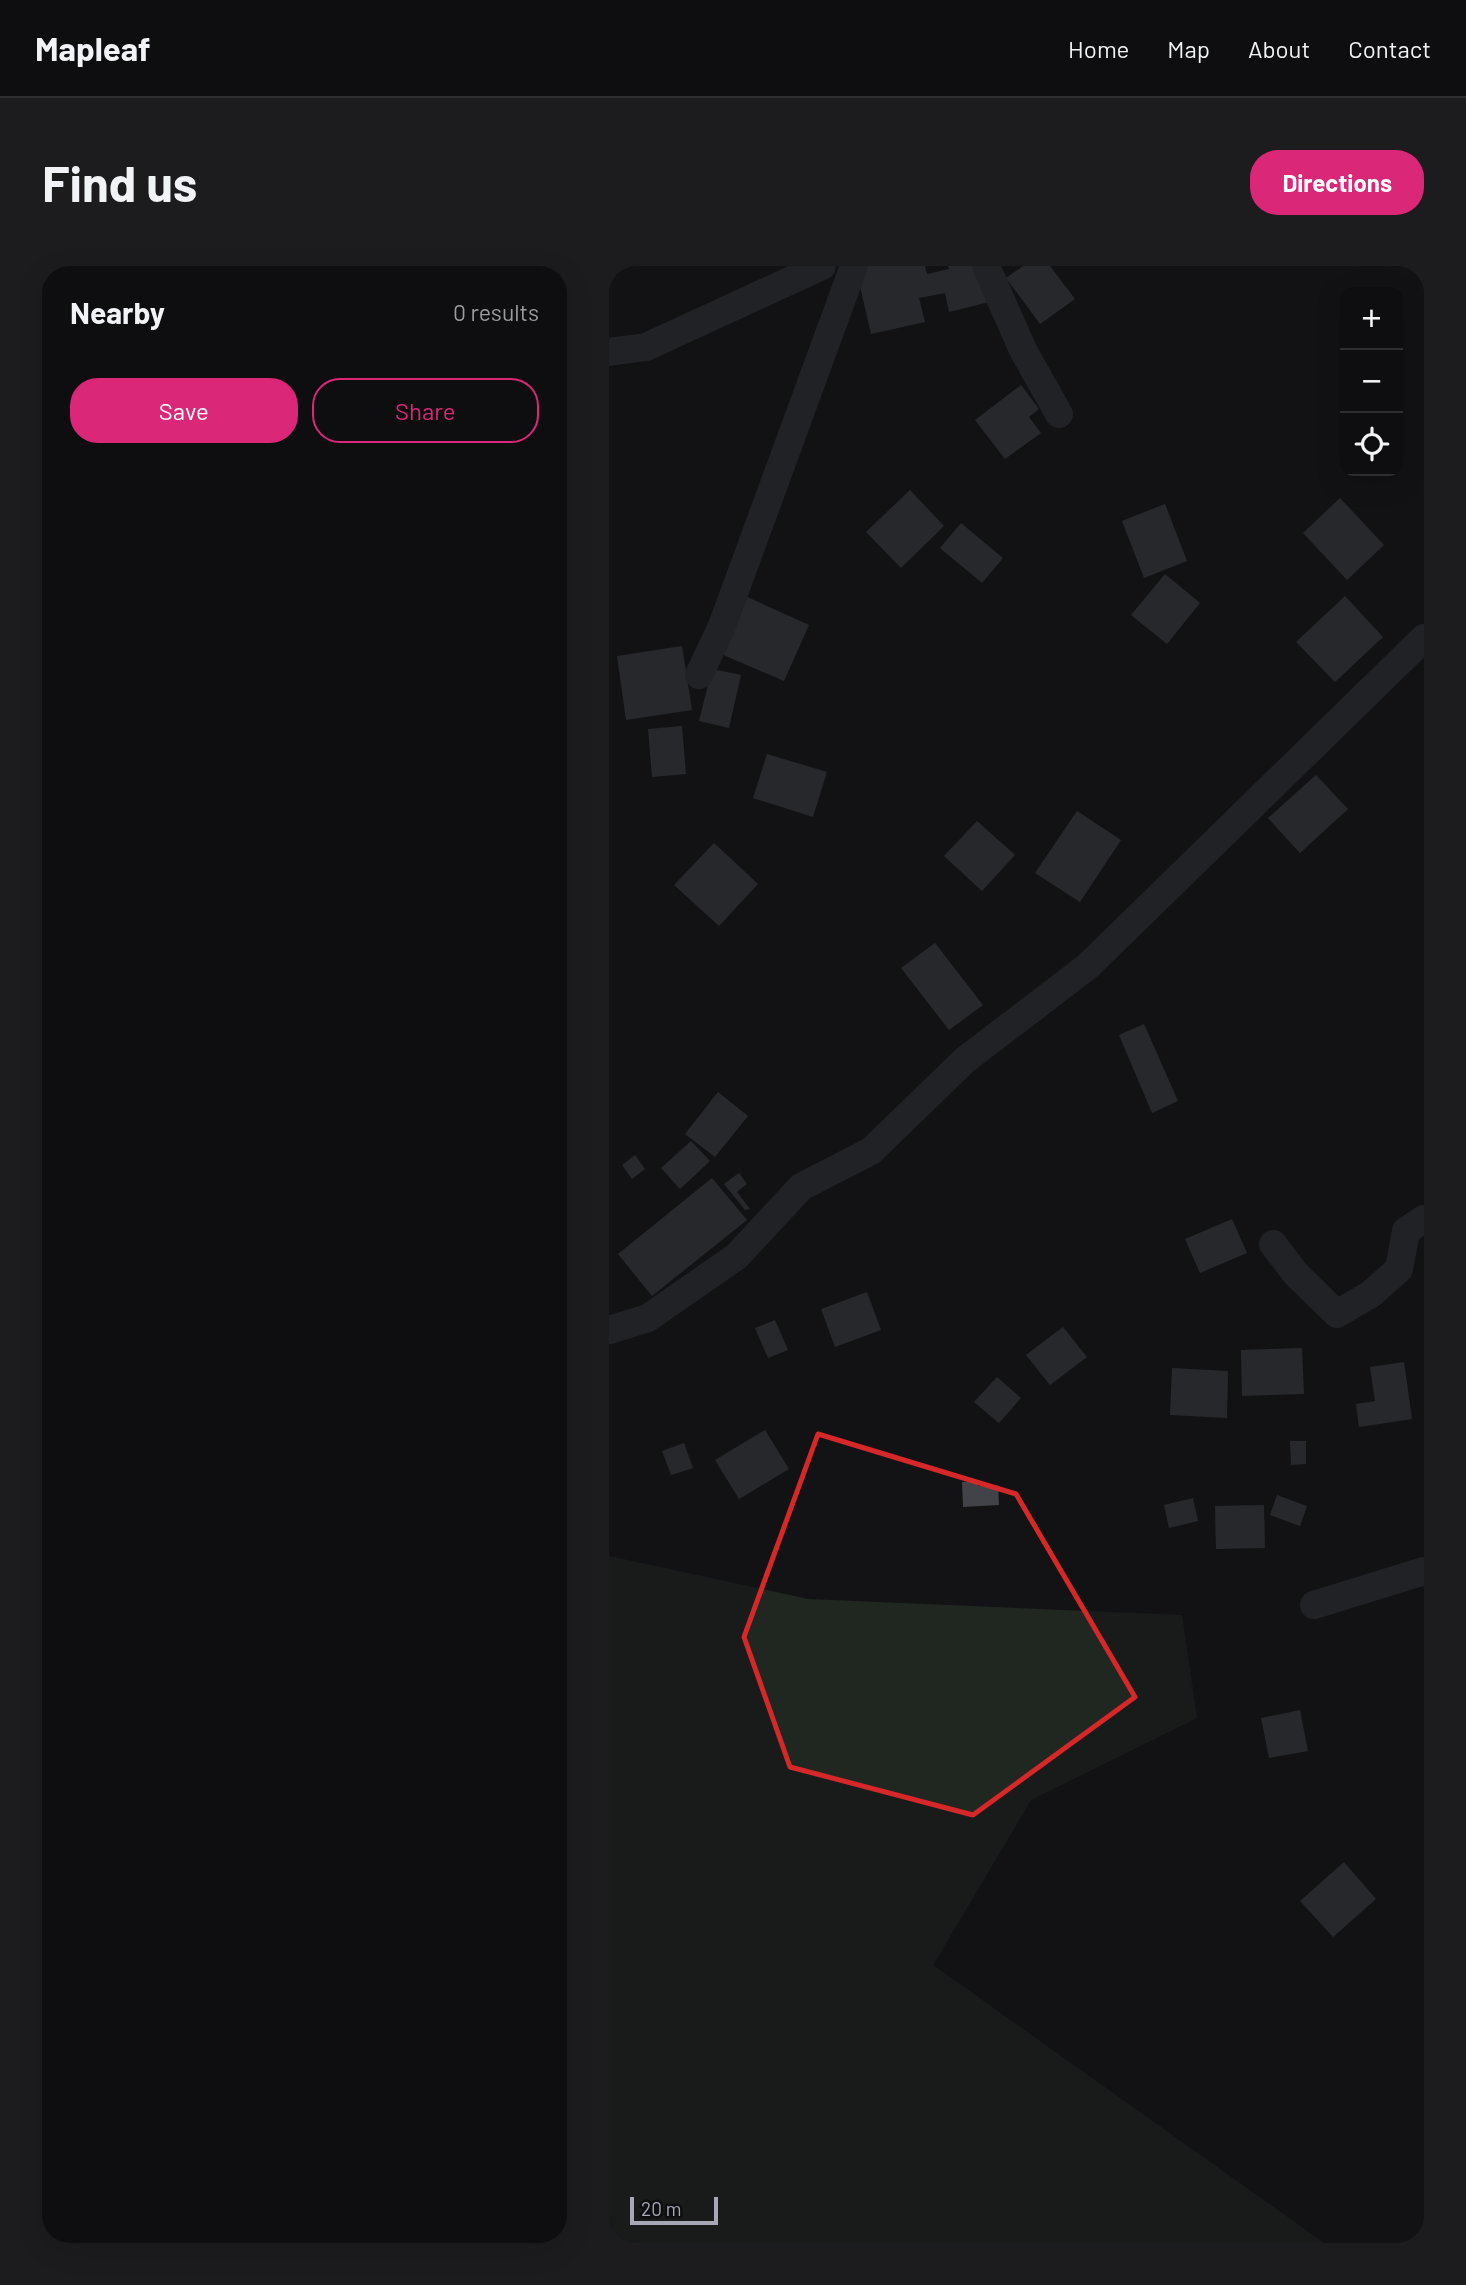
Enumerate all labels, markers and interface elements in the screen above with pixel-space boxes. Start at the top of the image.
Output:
text: Mapleaf [35,28,151,68]
text: Home [1068,34,1129,63]
text: Map [1167,34,1210,63]
text: About [1248,34,1310,63]
text: Contact [1348,34,1431,63]
button: Directions [1250,150,1424,215]
text: Find us [42,153,197,212]
map controls [1340,287,1403,476]
button: + [1340,287,1403,350]
text: Nearby [70,294,165,330]
text: 0 results [453,298,539,326]
button: − [1340,350,1403,413]
button: Save [70,378,298,443]
button: Share [312,378,539,443]
button: locate [1340,413,1403,476]
scale bar [630,2194,717,2226]
text: 20 m [641,2197,681,2220]

